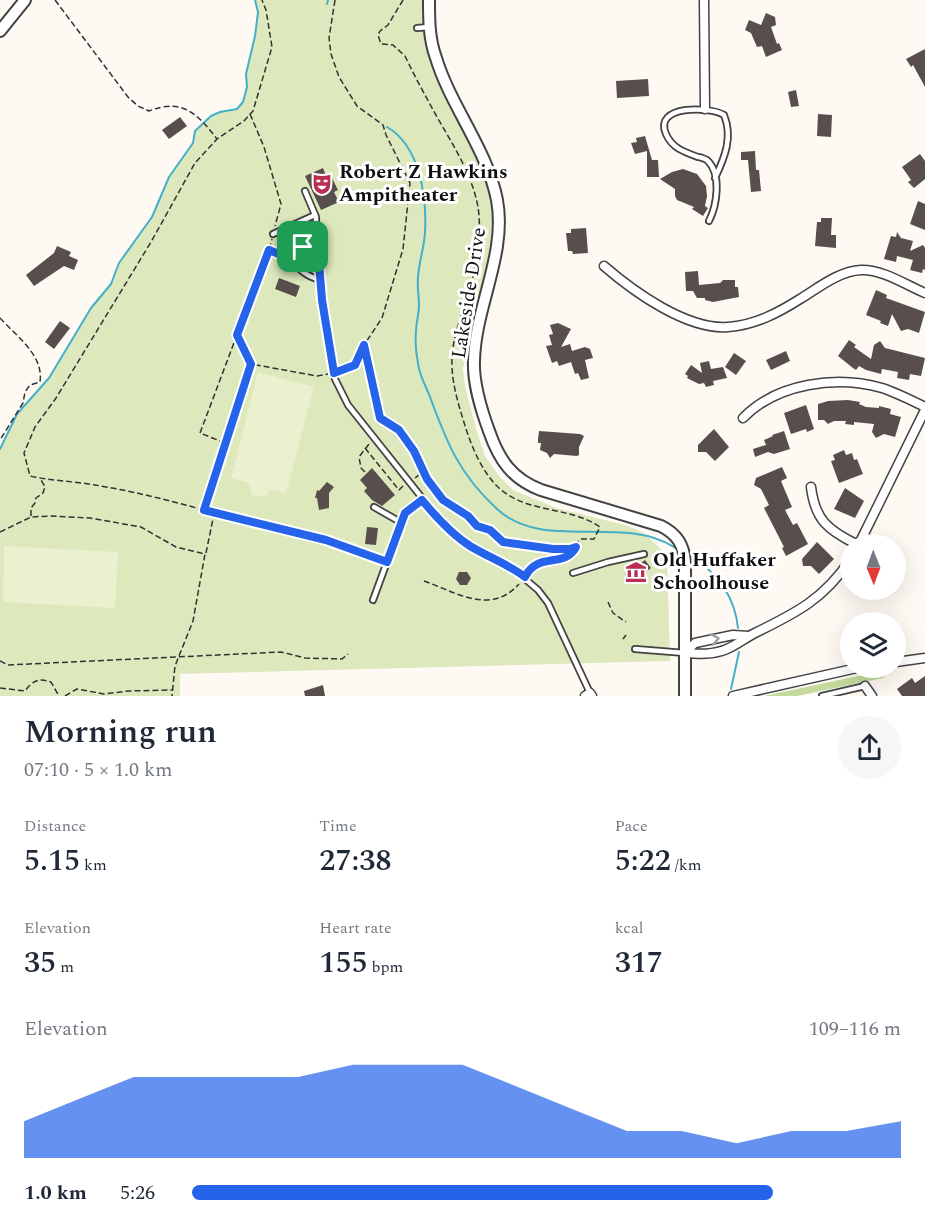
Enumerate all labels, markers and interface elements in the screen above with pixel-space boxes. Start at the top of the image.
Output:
place label: Robert Z Hawkins Ampitheater [339,157,508,210]
theatre icon: Robert Z Hawkins Ampitheater [310,172,334,196]
pin [277,221,328,272]
street label: Lakeside Drive [444,225,494,361]
icon: arrive [286,230,319,263]
north arrow [840,534,906,600]
map controls [840,534,906,678]
place label: Old Huffaker Schoolhouse [653,545,776,598]
museum icon: Old Huffaker Schoolhouse [624,560,648,584]
button: layers [840,612,906,678]
one-way arrow [710,633,720,646]
text: Morning run [24,707,217,757]
button: share [838,716,901,779]
text: 07:10 · 5 × 1.0 km [24,755,172,785]
text: Distance [24,814,86,838]
text: Time [319,814,357,838]
text: Pace [615,814,648,838]
text: 5.15 [24,838,80,884]
text: 27:38 [319,838,391,884]
text: 5:22 [615,838,671,884]
text: km [80,853,107,877]
text: /km [671,853,701,877]
text: Elevation [24,916,91,940]
text: Heart rate [319,916,392,940]
text: kcal [615,916,643,940]
text: 35 [24,940,56,986]
text: 155 [319,940,368,986]
text: 317 [615,940,663,986]
text: m [56,955,74,979]
text: bpm [368,955,403,979]
text: Elevation [24,1014,108,1044]
text: 109–116 m [809,1014,901,1044]
text: 1.0 km [24,1178,87,1208]
text: 5:26 [120,1178,155,1208]

